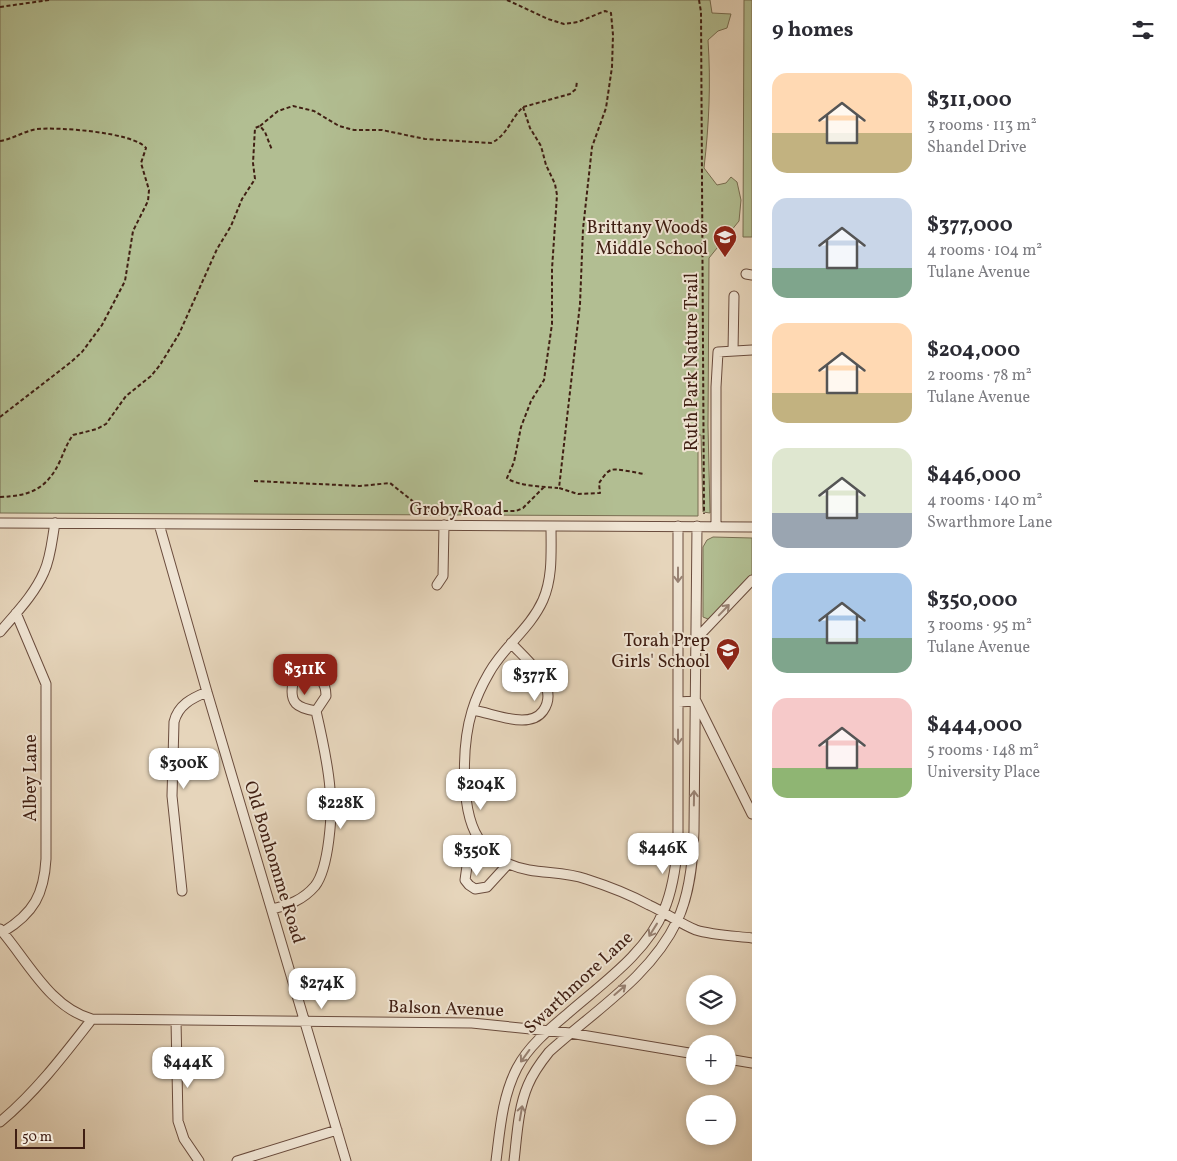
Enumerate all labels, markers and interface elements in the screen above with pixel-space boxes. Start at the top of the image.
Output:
text: 9 homes [772,16,853,45]
icon: filters [1129,16,1157,44]
text: $311,000 [927,86,1012,115]
icon: home [812,93,872,153]
text: 3 rooms · 113 m² [927,115,1037,137]
text: Shandel Drive [927,137,1027,159]
text: $377,000 [927,211,1013,240]
place label: Brittany Woods Middle School [587,216,708,262]
icon: home [812,218,872,278]
school or university icon: Brittany Woods Middle School [712,224,738,258]
text: 4 rooms · 104 m² [927,240,1042,262]
text: Tulane Avenue [927,262,1030,284]
street label: Ruth Park Nature Trail [680,273,705,451]
text: $204,000 [927,336,1020,365]
icon: home [812,343,872,403]
text: 2 rooms · 78 m² [927,365,1032,387]
text: Tulane Avenue [927,387,1030,409]
text: $446,000 [927,461,1021,490]
icon: home [812,468,872,528]
text: 4 rooms · 140 m² [927,490,1042,512]
street label: Groby Road [409,498,503,523]
text: Swarthmore Lane [927,512,1052,534]
one-way arrow [673,566,683,583]
text: $350,000 [927,586,1018,615]
icon: home [812,593,872,653]
one-way arrow [718,603,730,616]
text: 3 rooms · 95 m² [927,615,1032,637]
place label: Torah Prep Girls' School [611,629,710,675]
school or university icon: Torah Prep Girls' School [715,637,741,671]
text: Tulane Avenue [927,637,1030,659]
pin: $311K [270,654,340,696]
text: $311K [284,659,326,681]
pin: $377K [500,660,570,702]
text: $377K [513,665,557,687]
text: $444,000 [927,711,1022,740]
icon: home [812,718,872,778]
one-way arrow [673,729,683,745]
street label: Albey Lane [19,734,44,822]
text: 5 rooms · 148 m² [927,740,1039,762]
pin: $300K [149,748,219,790]
text: $300K [160,753,208,775]
text: University Place [927,762,1040,784]
pin: $204K [446,768,516,811]
text: $204K [457,774,505,796]
street label: Old Bonhomme Road [237,778,310,947]
pin: $228K [306,788,376,830]
one-way arrow [689,791,699,807]
text: $228K [318,793,364,815]
pin: $446K [628,832,698,875]
pin: $350K [442,834,512,877]
text: $446K [639,838,687,860]
text: $350K [454,840,500,862]
one-way arrow [648,923,658,937]
street label: Swarthmore Lane [519,926,639,1040]
pin: $274K [287,968,357,1010]
text: $274K [300,973,344,995]
map controls [686,975,736,1145]
button: layers [686,975,736,1025]
one-way arrow [614,984,627,996]
street label: Balson Avenue [388,995,504,1024]
button: + [686,1035,736,1085]
pin: $444K [153,1046,223,1089]
one-way arrow [520,1049,531,1062]
text: $444K [163,1052,213,1074]
button: − [686,1095,736,1145]
one-way arrow [516,1105,526,1121]
scale bar [15,1126,85,1149]
text: 50 m [22,1128,52,1147]

